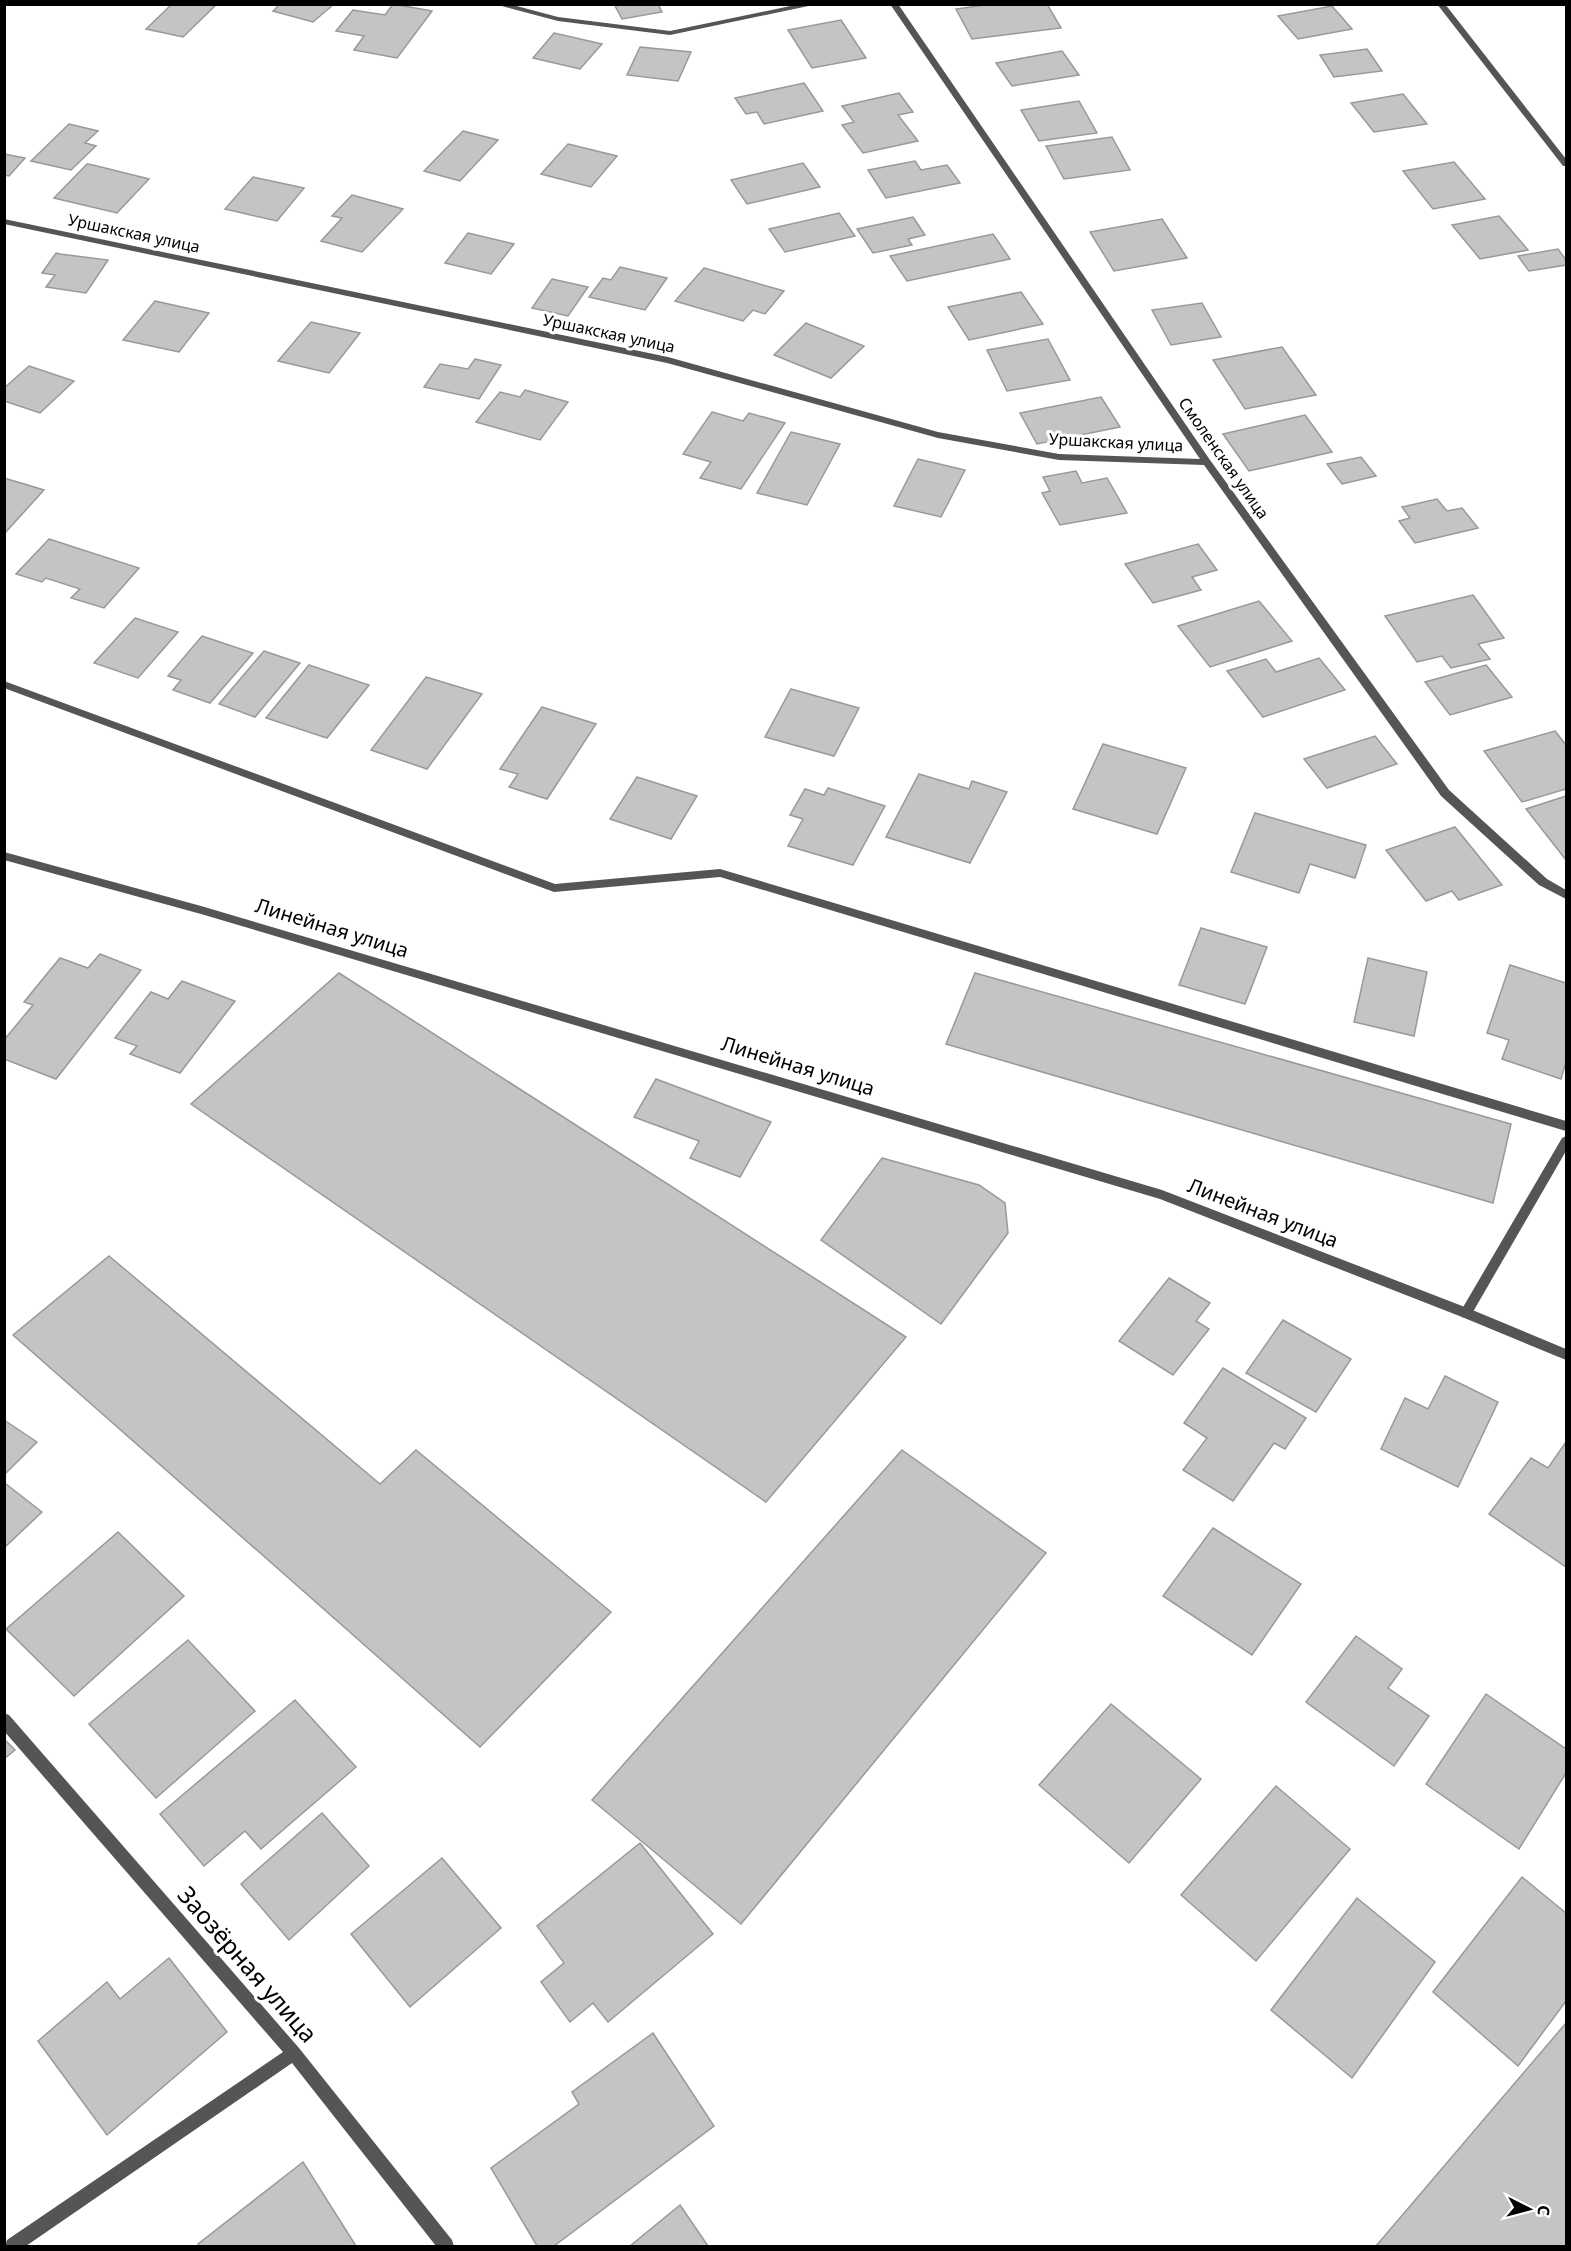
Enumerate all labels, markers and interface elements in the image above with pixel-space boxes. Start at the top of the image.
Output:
street label: Уршакская улица [66,208,202,258]
street label: Уршакская улица [541,308,677,358]
street label: Смоленская улица [1174,393,1274,523]
street label: Уршакская улица [1048,427,1184,457]
street label: Линейная улица [252,891,412,964]
street label: Линейная улица [718,1029,878,1102]
street label: Линейная улица [1184,1171,1342,1254]
street label: Заозёрная улица [171,1879,325,2049]
north arrow [1499,2179,1559,2239]
text: С [1532,2204,1555,2217]

